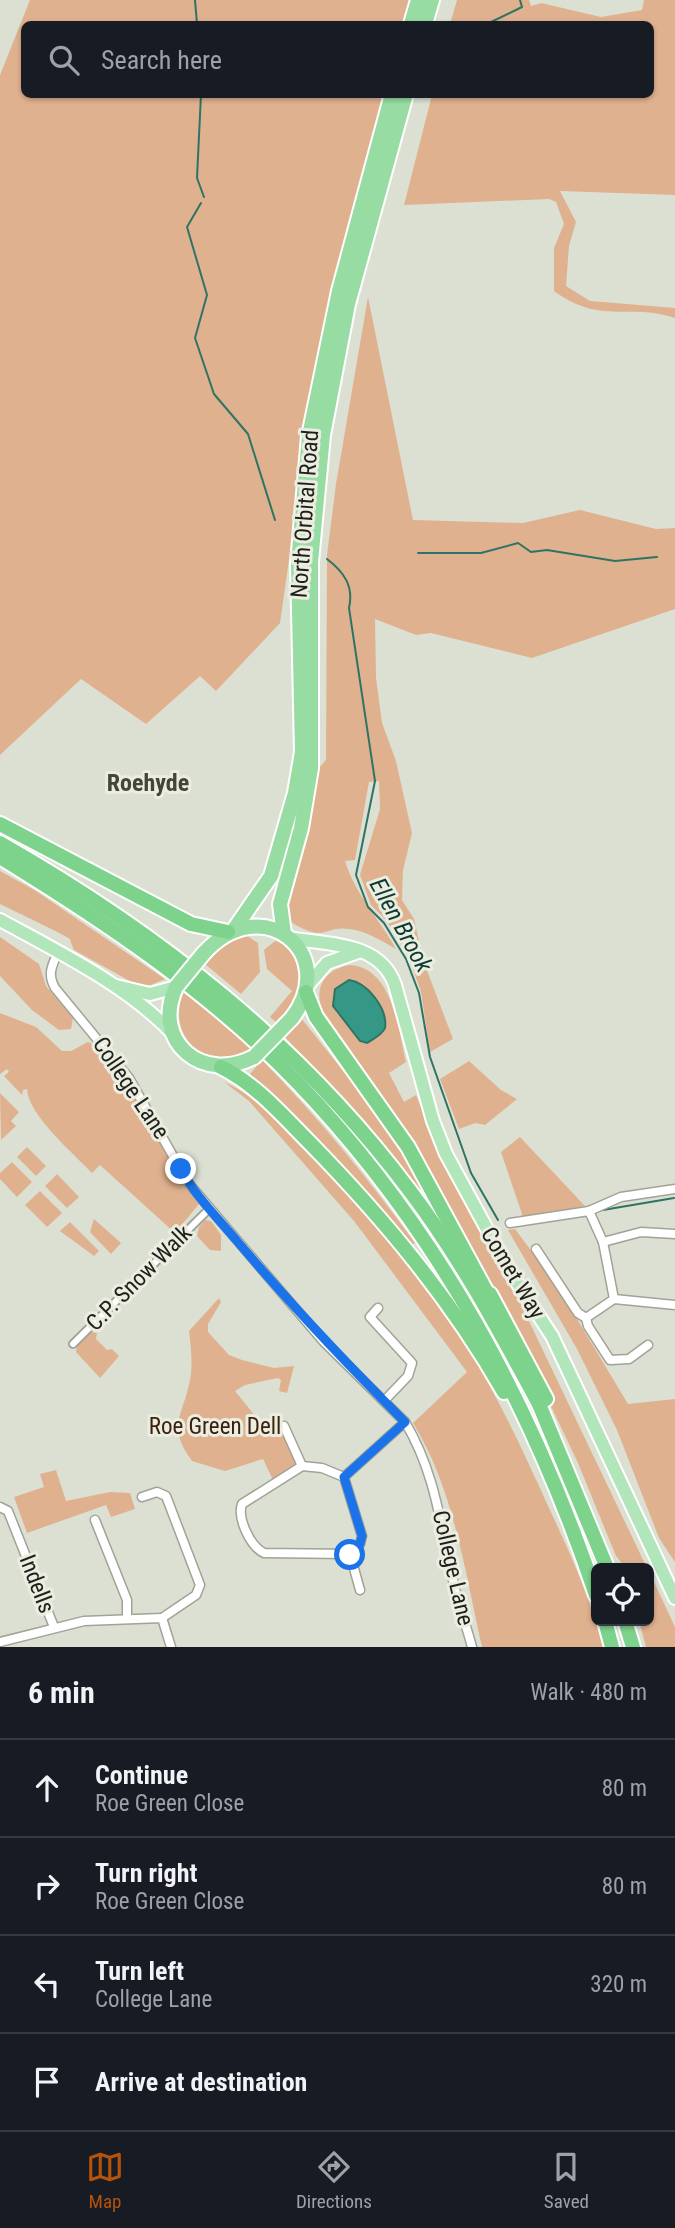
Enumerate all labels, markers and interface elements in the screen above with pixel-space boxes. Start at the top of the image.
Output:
search box [21,21,654,98]
icon: search [45,41,83,79]
text: Search here [101,45,222,75]
street label: North Orbital Road [286,429,324,599]
district label: Roehyde [107,769,189,797]
water label: Ellen Brook [364,873,439,977]
street label: College Lane [87,1032,175,1144]
route end [165,1153,196,1184]
street label: C.P. Snow Walk [81,1219,198,1336]
street label: Comet Way [475,1222,551,1324]
park label: Roe Green Dell [149,1413,281,1440]
street label: College Lane [427,1508,479,1628]
route start [334,1539,365,1570]
street label: Indells [14,1551,60,1617]
map controls [591,1563,654,1626]
button: locate [591,1563,654,1626]
text: 6 min [28,1675,95,1710]
text: Walk · 480 m [530,1679,647,1706]
text: Continue [95,1760,188,1790]
icon: ahead [28,1769,66,1807]
text: 80 m [602,1775,647,1802]
text: Roe Green Close [95,1790,244,1817]
text: Turn right [95,1858,197,1888]
icon: right [28,1867,66,1905]
text: 80 m [602,1873,647,1900]
text: Roe Green Close [95,1888,244,1915]
text: Turn left [95,1956,184,1986]
icon: left [28,1965,66,2003]
text: 320 m [590,1971,647,1998]
text: College Lane [95,1986,212,2013]
icon: arrive [28,2063,66,2101]
text: Arrive at destination [95,2067,307,2097]
tab: Map [86,2148,124,2213]
tab: Directions [296,2148,372,2213]
tab: Saved [544,2148,589,2213]

